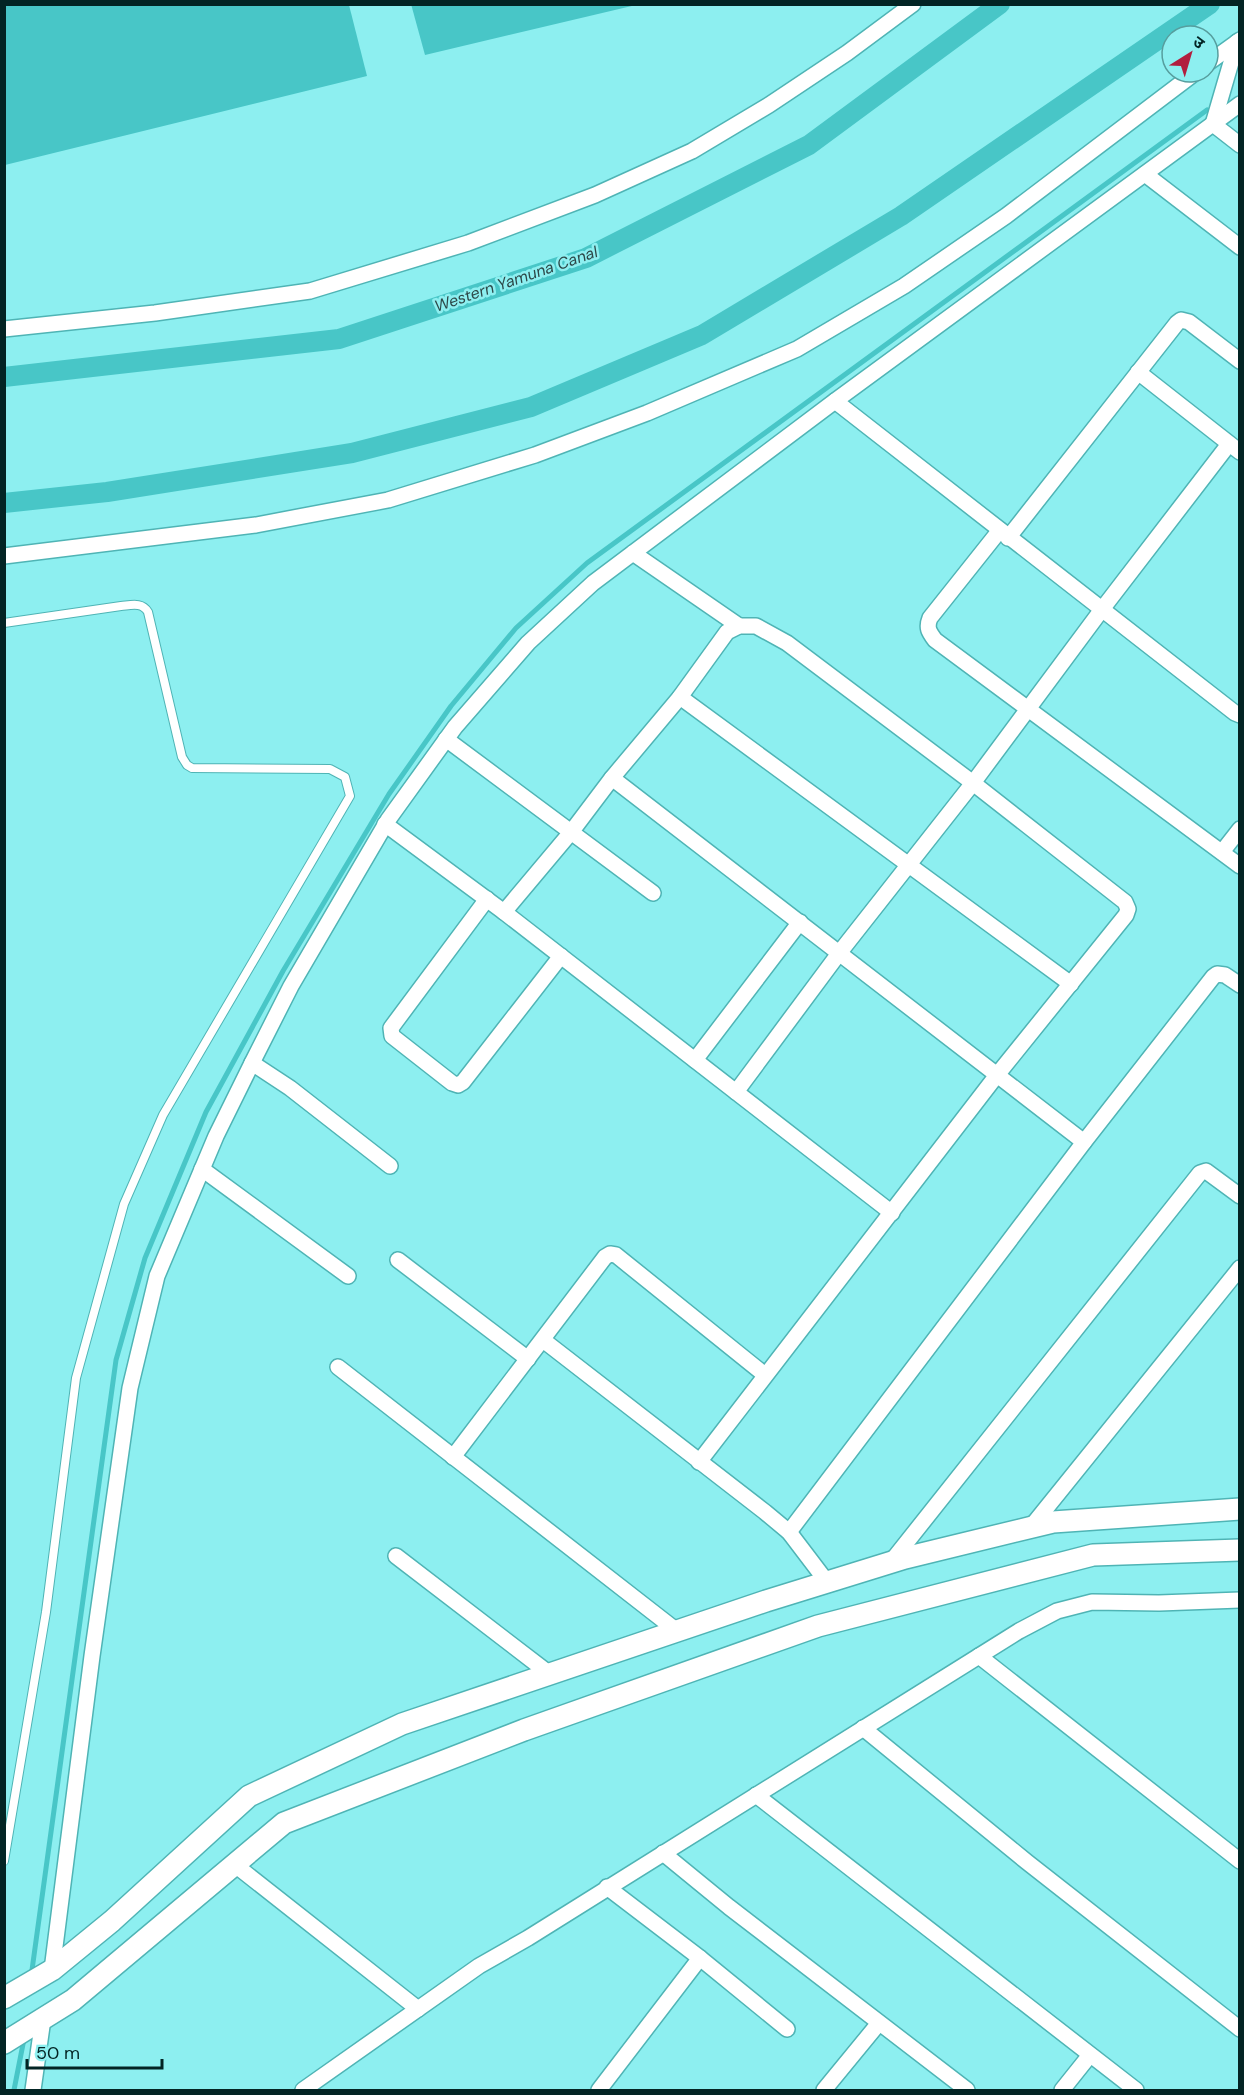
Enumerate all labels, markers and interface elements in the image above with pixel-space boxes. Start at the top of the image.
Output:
north arrow [1160,24,1220,84]
text: उ [1189,31,1209,54]
water label: Western Yamuna Canal [432,241,601,317]
scale bar [27,2032,162,2070]
text: 50 m [36,2041,80,2065]

